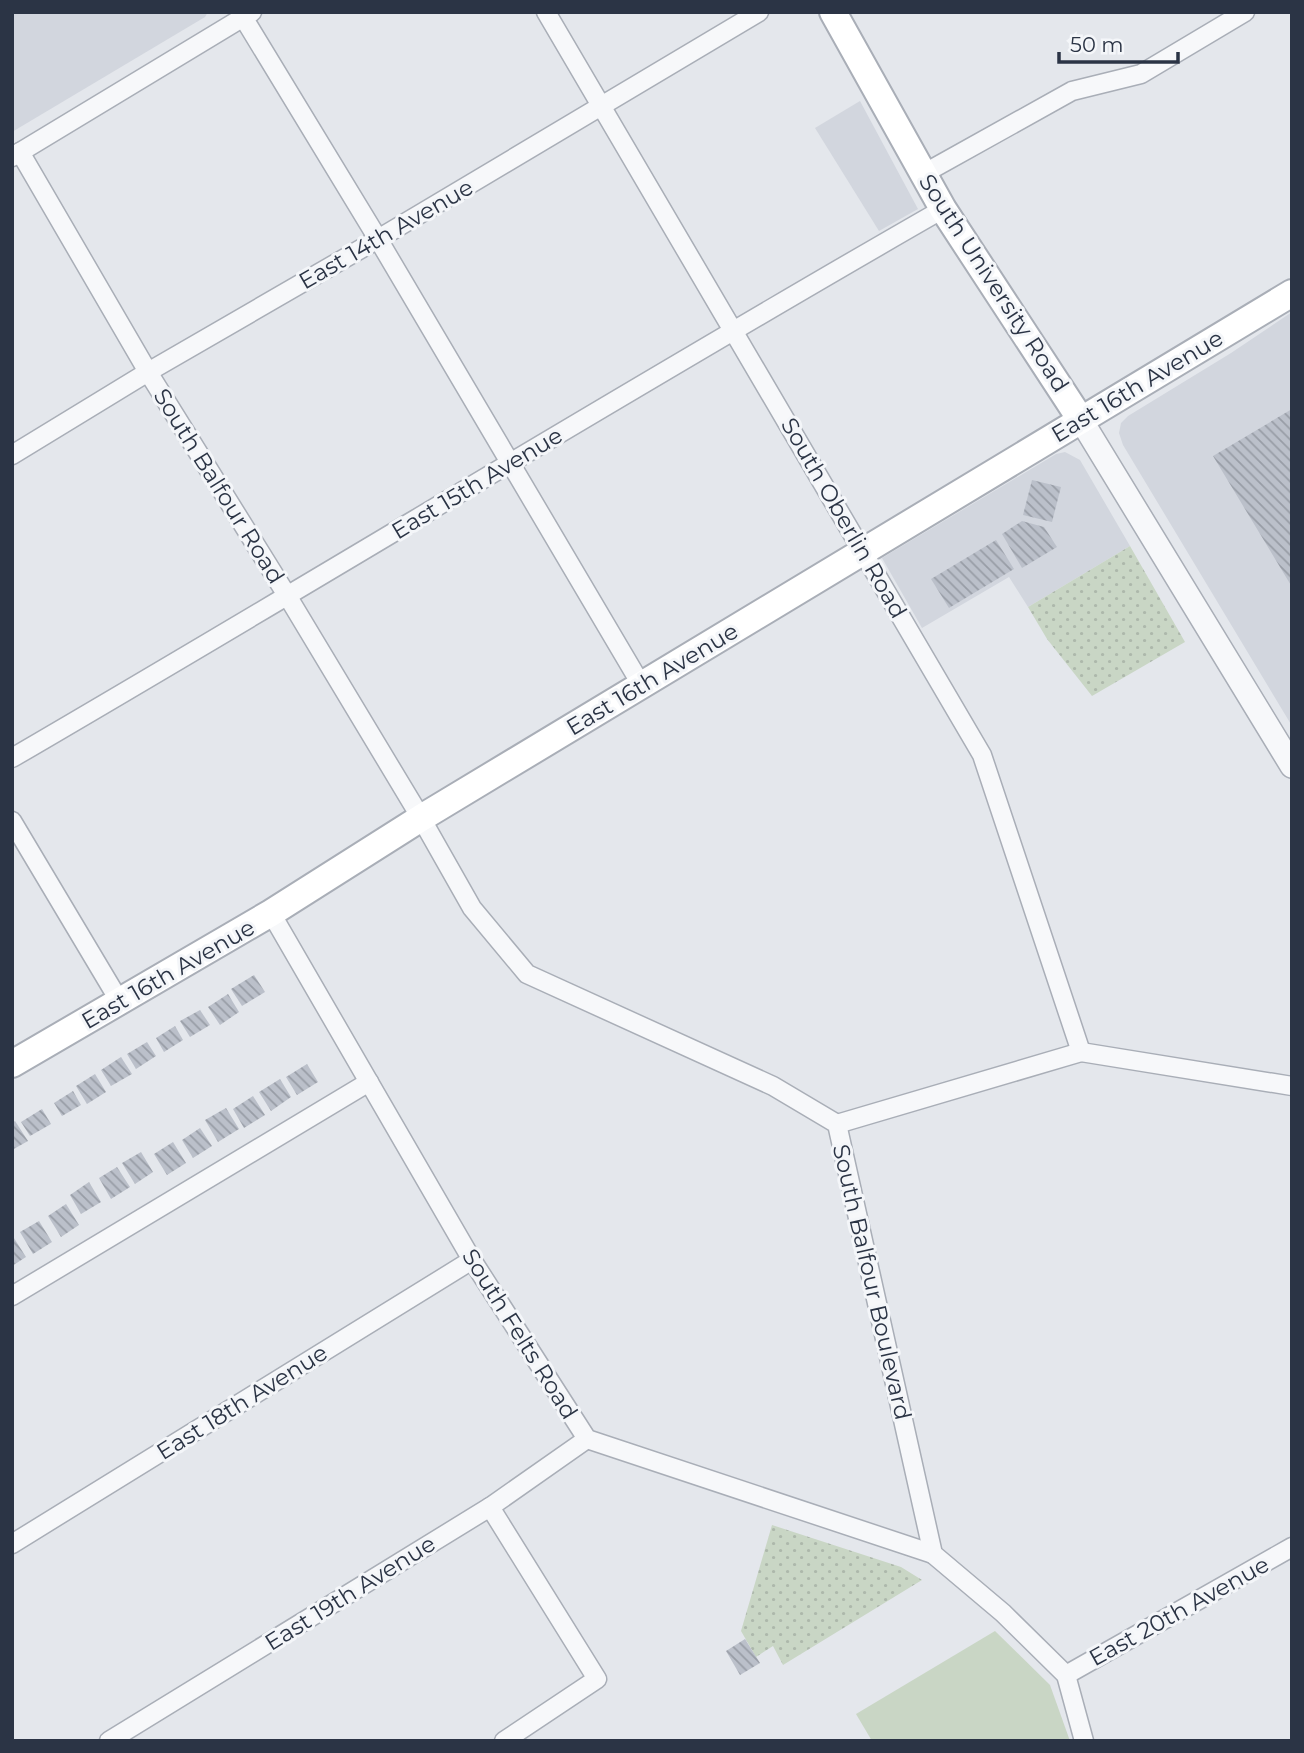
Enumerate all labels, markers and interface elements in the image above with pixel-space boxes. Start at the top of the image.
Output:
scale bar [1059,21,1178,65]
text: 50 m [1070,32,1124,57]
street label: South University Road [913,169,1075,397]
street label: East 14th Avenue [294,173,478,295]
street label: East 16th Avenue [1046,324,1228,448]
street label: South Balfour Road [148,383,290,589]
street label: South Oberlin Road [775,413,913,623]
street label: East 15th Avenue [386,421,568,545]
street label: East 16th Avenue [561,617,743,741]
street label: East 16th Avenue [76,913,260,1035]
street label: South Balfour Boulevard [827,1141,917,1423]
street label: South Felts Road [456,1244,584,1424]
street label: East 18th Avenue [151,1338,333,1466]
street label: East 19th Avenue [260,1529,440,1657]
street label: East 20th Avenue [1084,1550,1274,1672]

